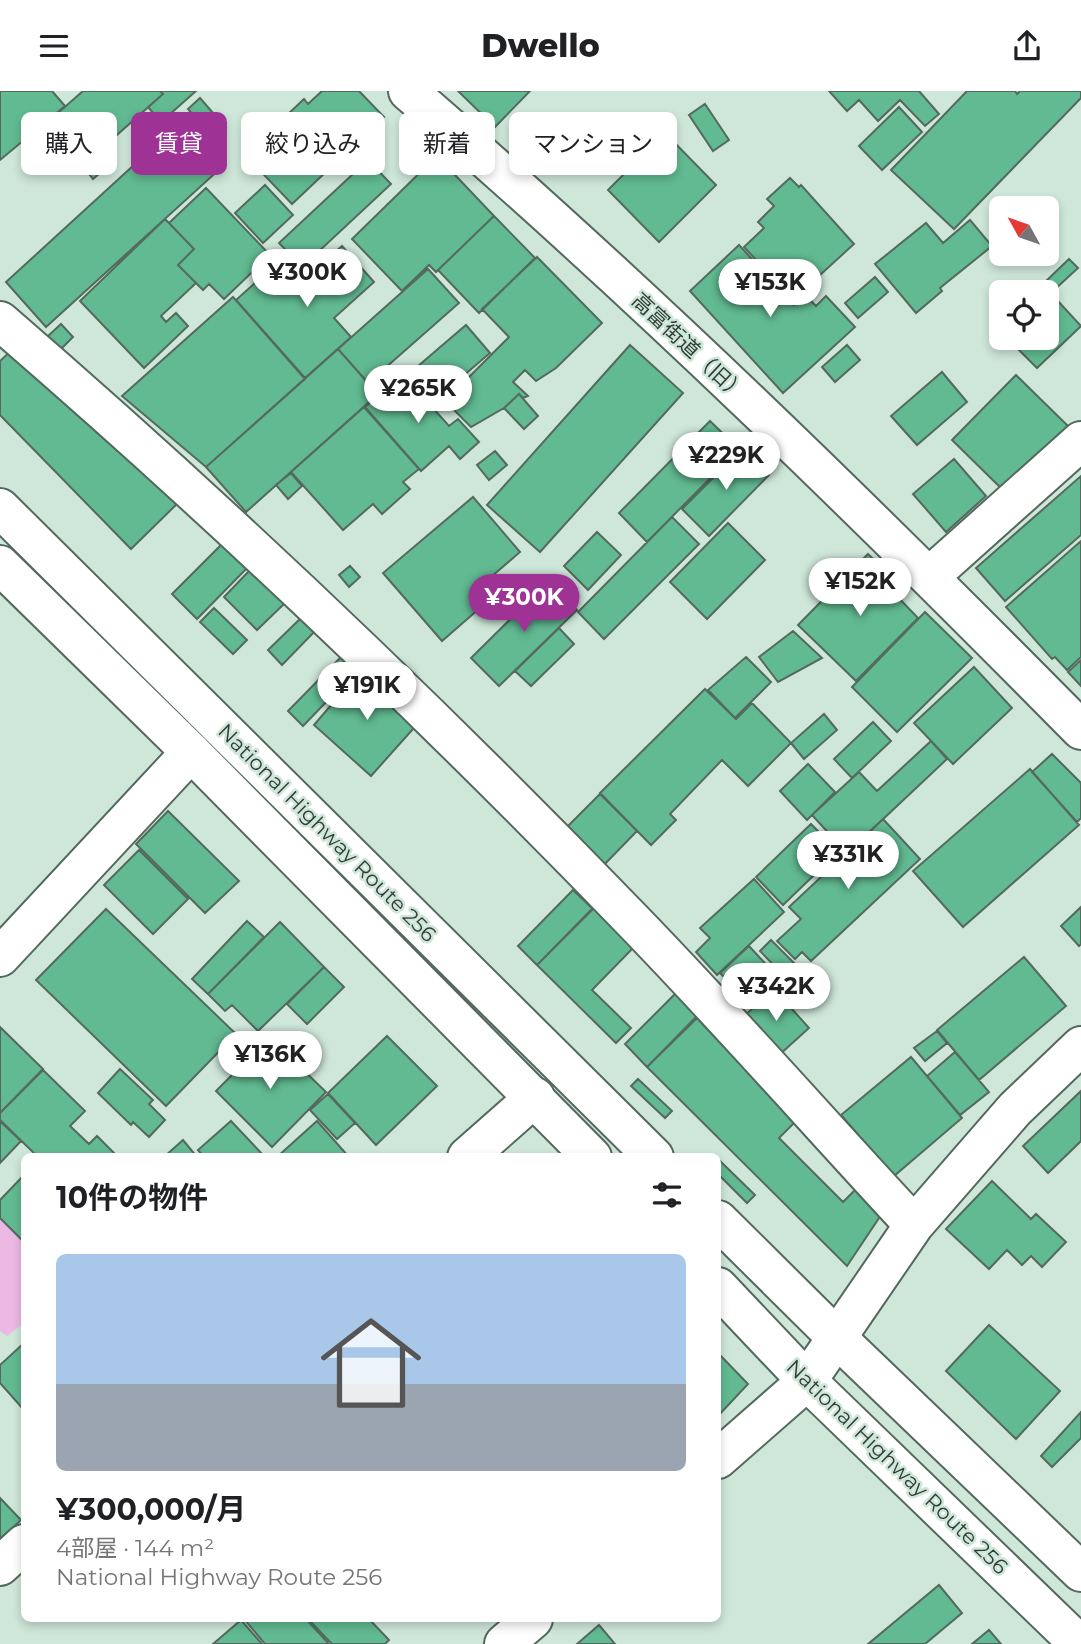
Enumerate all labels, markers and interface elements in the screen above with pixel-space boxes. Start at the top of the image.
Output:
text: Dwello [481,26,600,65]
icon: menu [35,27,73,65]
icon: share [1008,27,1046,65]
chip: 購入 [21,112,117,175]
chip: 賃貸 [131,112,227,175]
chip: 絞り込み [241,112,385,175]
chip: 新着 [399,112,495,175]
chip: マンション [509,112,677,175]
north arrow [989,196,1059,266]
map controls [989,196,1059,350]
pin: ¥300K [258,249,356,309]
text: ¥300K [267,258,347,286]
pin: ¥153K [721,259,819,319]
text: ¥153K [735,268,805,296]
button: locate [989,280,1059,350]
street label: 高富街道（旧） [627,287,752,406]
pin: ¥265K [369,365,467,425]
text: ¥265K [380,374,456,402]
pin: ¥229K [677,433,775,492]
text: ¥229K [688,441,764,469]
pin: ¥152K [811,559,909,618]
text: ¥152K [825,567,895,595]
pin: ¥300K [475,575,573,634]
text: ¥300K [484,583,564,611]
pin: ¥191K [318,663,416,722]
text: ¥191K [333,671,401,699]
street label: National Highway Route 256 [213,718,442,947]
pin: ¥331K [799,831,897,891]
text: ¥331K [813,840,883,868]
pin: ¥342K [727,963,825,1023]
text: ¥342K [737,972,815,1000]
pin: ¥136K [221,1031,319,1091]
text: ¥136K [234,1040,306,1068]
icon: filters [648,1176,686,1214]
text: 10件の物件 [56,1179,208,1216]
icon: home [308,1300,434,1426]
street label: National Highway Route 256 [782,1354,1013,1579]
text: ¥300,000/月 [56,1491,246,1528]
text: 4部屋 · 144 m² [56,1534,214,1562]
text: National Highway Route 256 [56,1563,382,1591]

